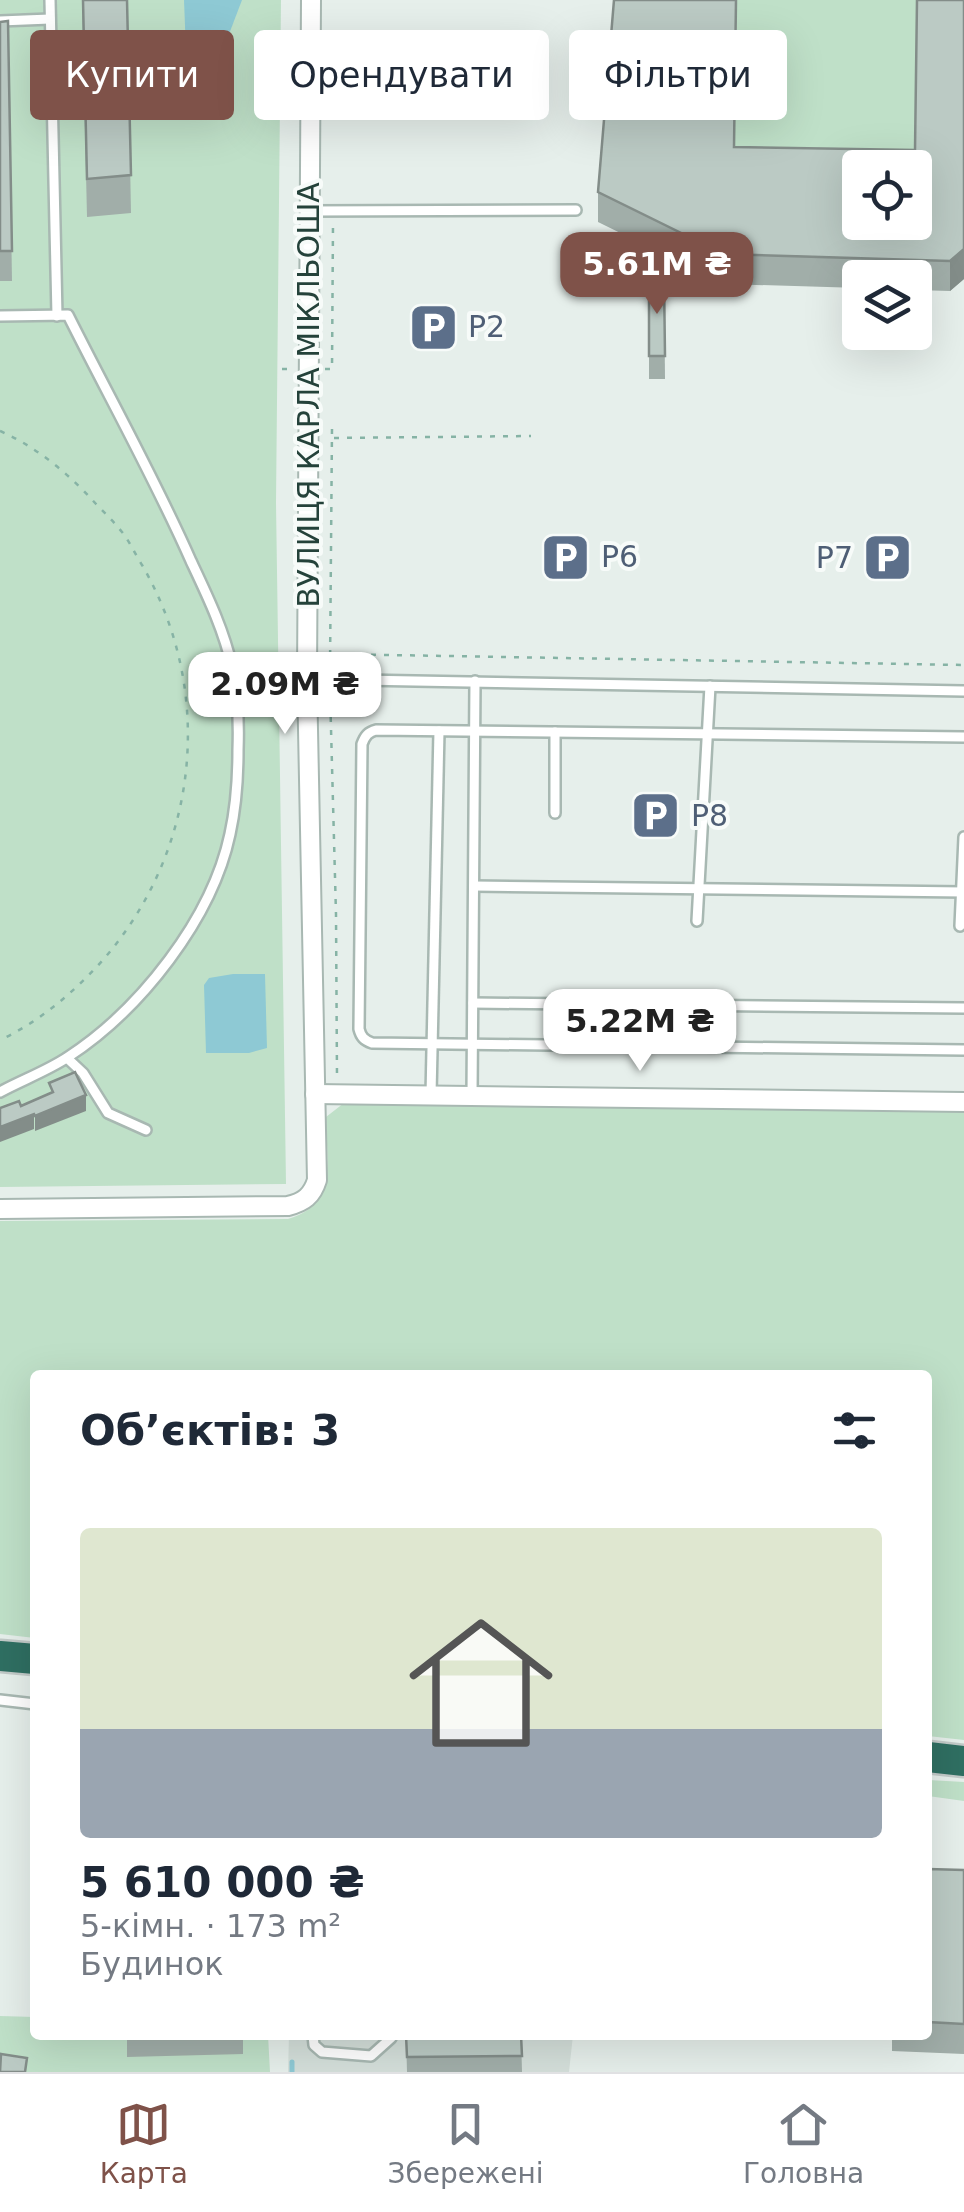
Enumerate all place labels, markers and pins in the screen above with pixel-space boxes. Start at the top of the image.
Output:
pin: 5.61M ₴ [565,232,749,317]
parking icon: P2 [407,301,459,353]
place label: P2 [468,309,505,344]
parking icon: P6 [540,531,592,583]
parking icon: P7 [862,532,914,584]
place label: P6 [601,539,638,574]
place label: P7 [816,540,853,575]
pin: 2.09M ₴ [193,652,377,737]
parking icon: P8 [630,790,682,842]
place label: P8 [691,798,728,833]
pin: 5.22M ₴ [548,989,732,1074]

